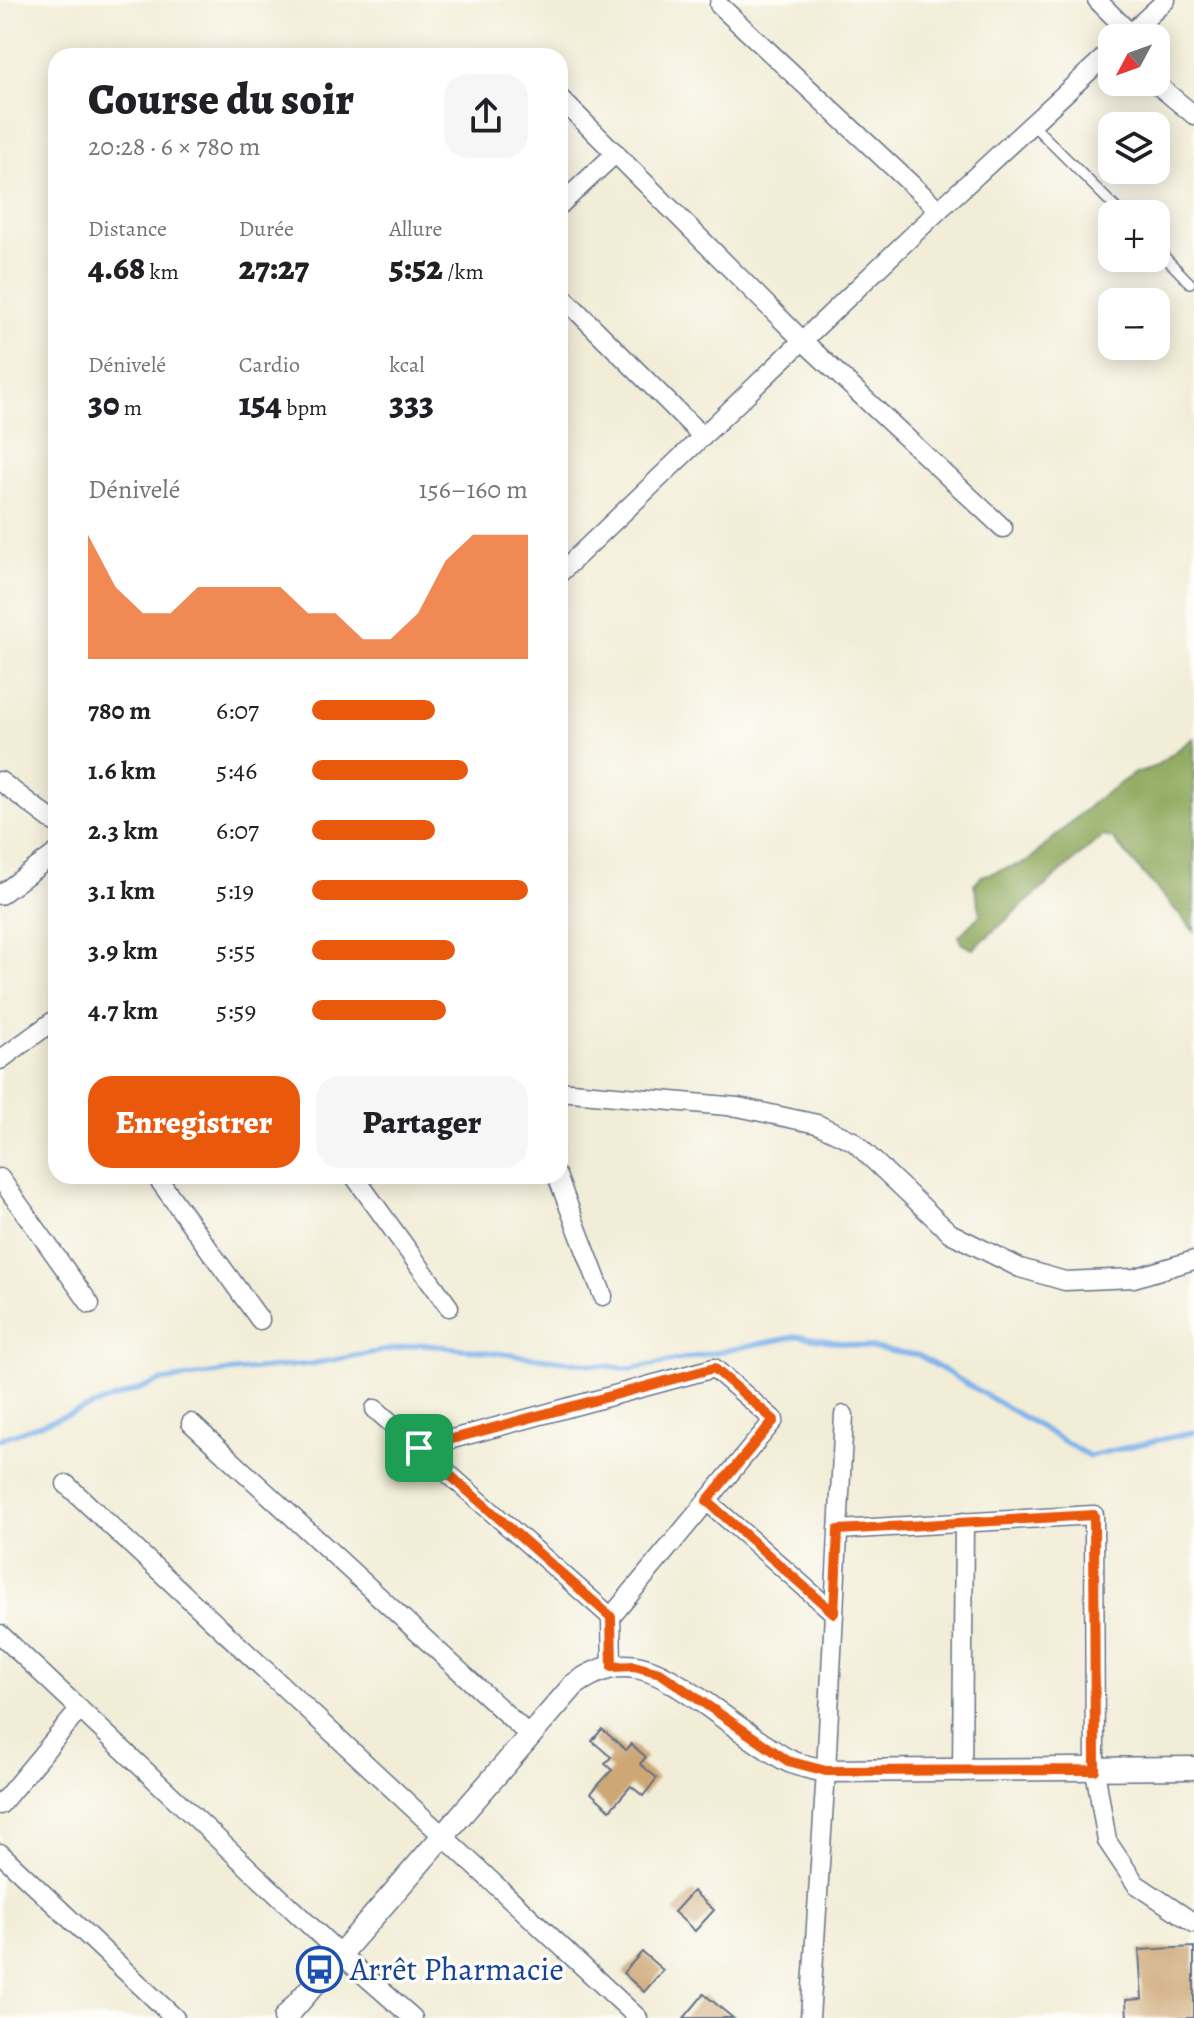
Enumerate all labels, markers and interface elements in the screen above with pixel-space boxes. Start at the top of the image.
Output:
north arrow [1098,24,1170,96]
map controls [1098,24,1170,360]
text: Course du soir [88,69,354,129]
button: share [444,74,528,158]
button: layers [1098,112,1170,184]
text: 20:28 · 6 × 780 m [88,129,260,164]
button: + [1098,200,1170,272]
text: Distance [88,214,167,244]
text: Durée [239,214,294,244]
text: Allure [389,214,442,244]
text: 4.68 [88,244,145,291]
text: 27:27 [239,244,309,291]
text: 5:52 [389,244,443,291]
text: km [145,257,179,287]
text: /km [443,257,484,287]
button: − [1098,288,1170,360]
text: Dénivelé [88,350,166,380]
text: Cardio [239,350,300,380]
text: kcal [389,350,425,380]
text: 30 [88,380,119,427]
text: 154 [239,380,282,427]
text: 333 [389,380,434,427]
text: m [119,393,142,423]
text: bpm [282,393,327,423]
text: Dénivelé [88,472,180,507]
text: 156–160 m [419,472,528,507]
text: 780 m [88,693,151,728]
text: 6:07 [216,693,259,728]
text: 1.6 km [88,753,156,788]
text: 5:46 [216,753,257,788]
text: 2.3 km [88,813,159,848]
text: 6:07 [216,813,259,848]
text: 3.1 km [88,873,155,908]
text: 5:19 [216,873,254,908]
text: 3.9 km [88,933,158,968]
text: 5:55 [216,933,256,968]
text: 4.7 km [88,993,158,1028]
text: 5:59 [216,993,256,1028]
button: Enregistrer [88,1076,300,1168]
button: Partager [316,1076,528,1168]
pin [385,1414,453,1482]
icon: arrive [397,1426,441,1470]
bus stop icon: Arrêt Pharmacie [295,1945,343,1993]
place label: Arrêt Pharmacie [349,1947,564,1991]

